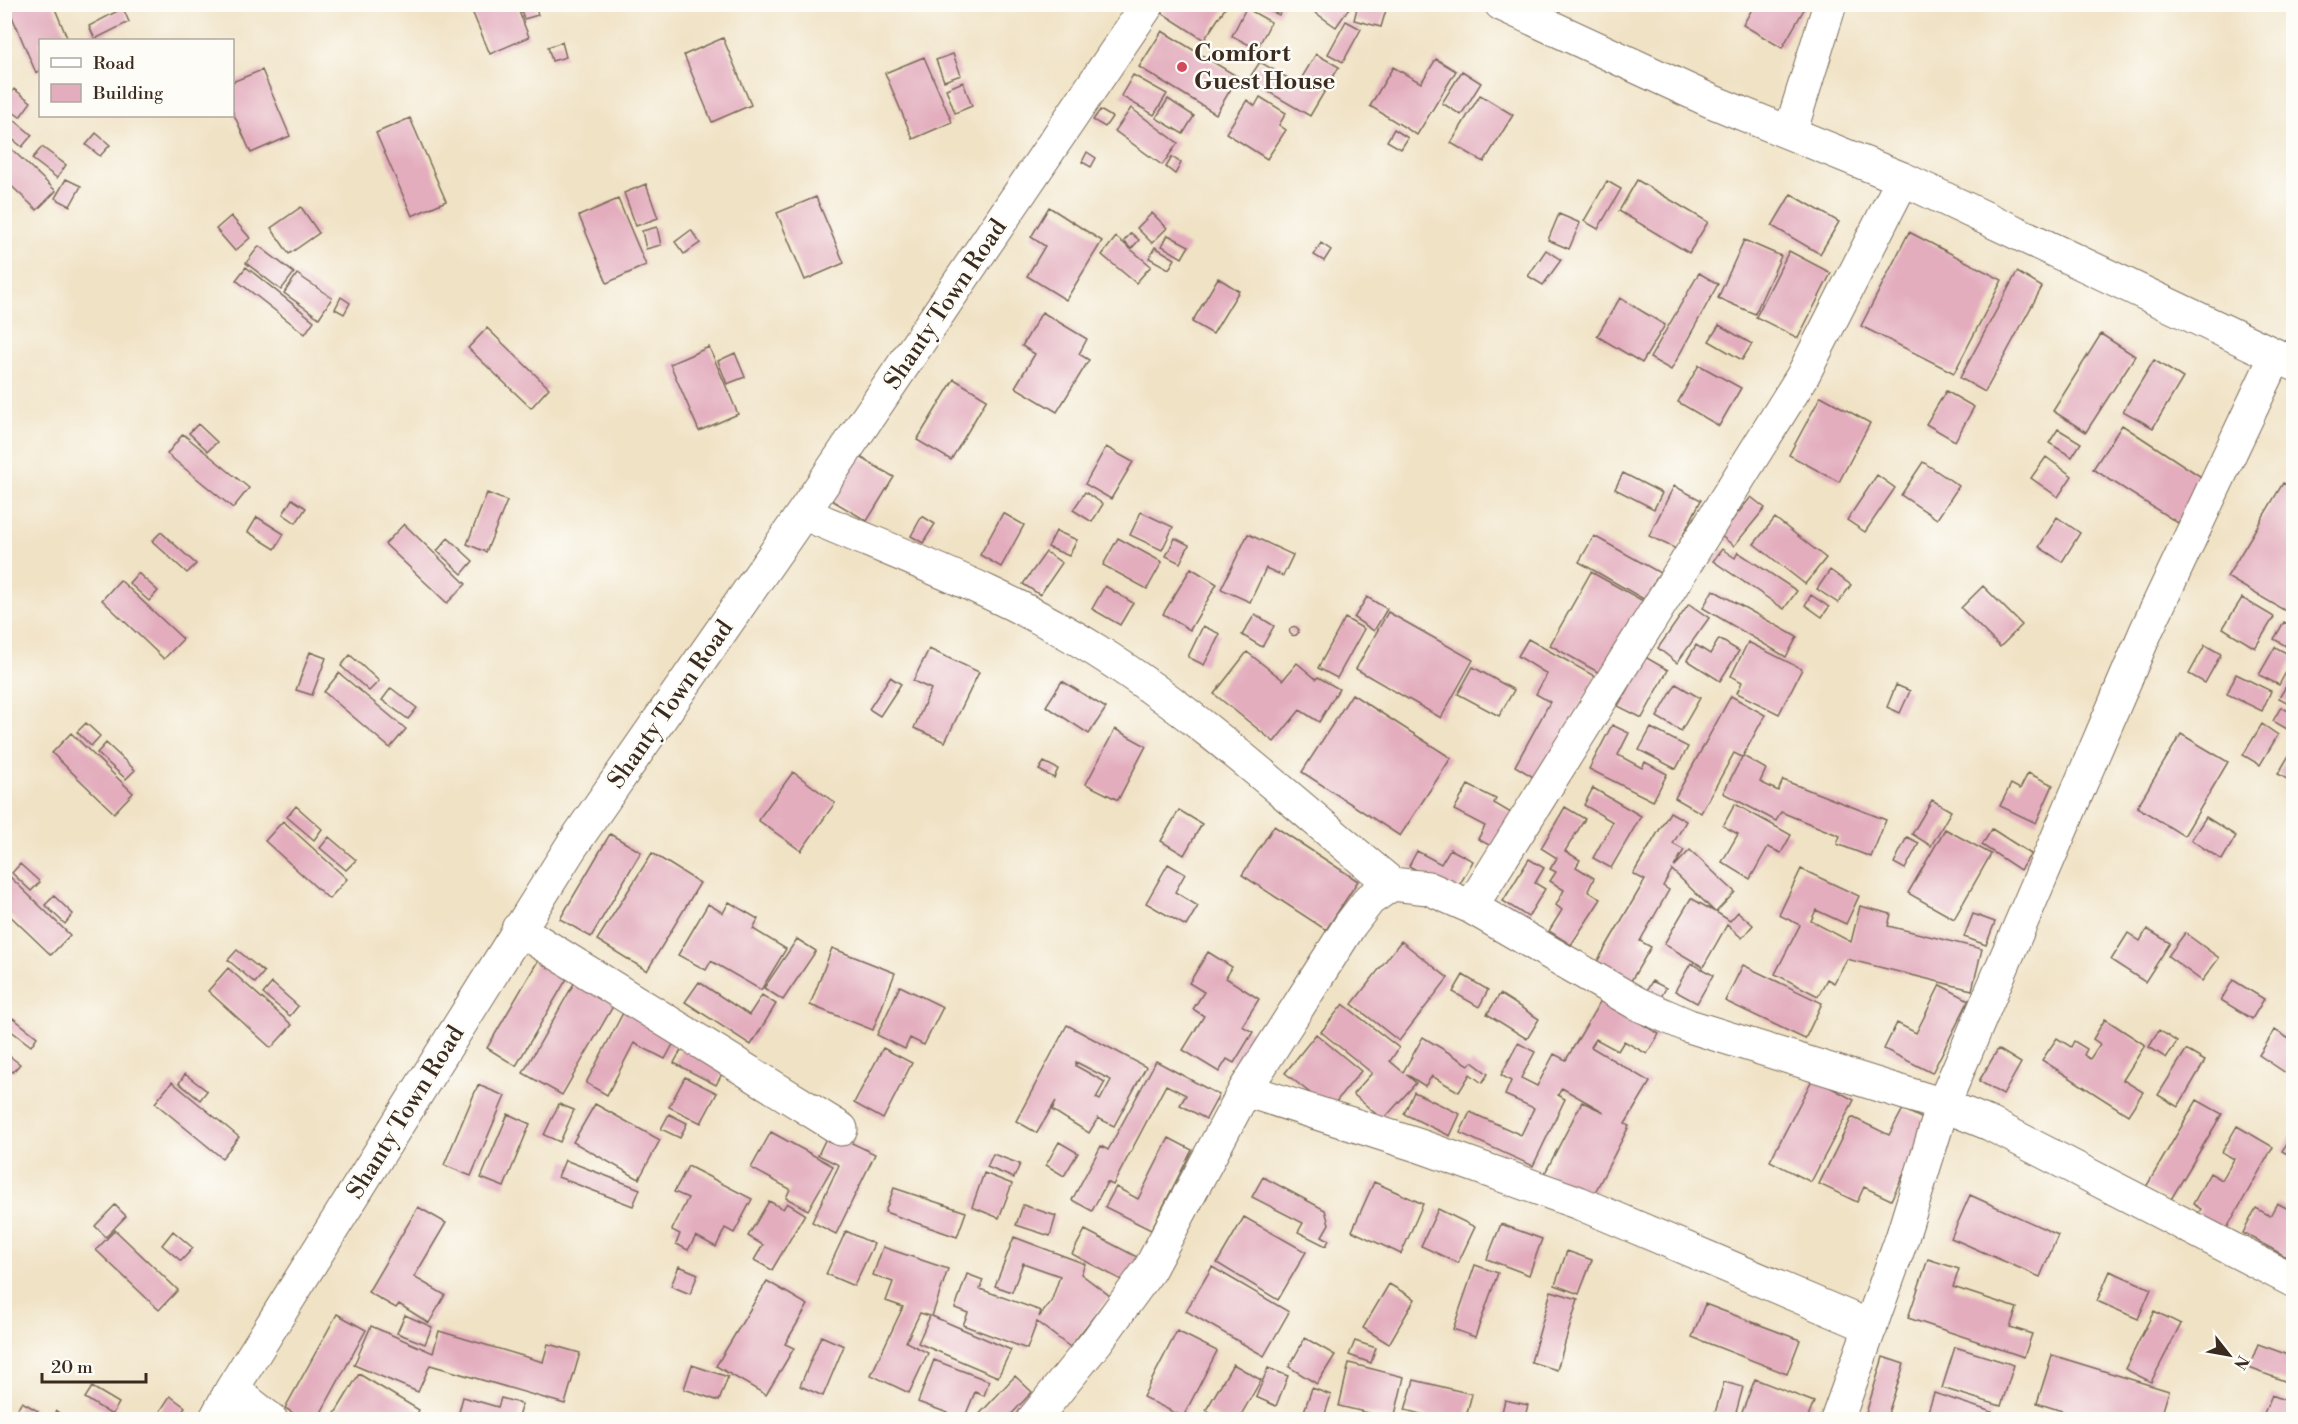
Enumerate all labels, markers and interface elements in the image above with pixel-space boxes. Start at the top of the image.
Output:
legend [39,39,234,117]
place label: Comfort Guest House [1194,39,1335,97]
text: Road [93,52,136,75]
marker: Comfort Guest House [1175,60,1189,74]
text: Building [92,82,164,105]
street label: Shanty Town Road [878,213,1014,395]
street label: Shanty Town Road [602,614,740,795]
street label: Shanty Town Road [340,1020,471,1205]
north arrow [2199,1325,2259,1385]
scale bar [42,1346,146,1384]
text: N [2229,1352,2253,1373]
text: 20 m [51,1356,93,1379]

